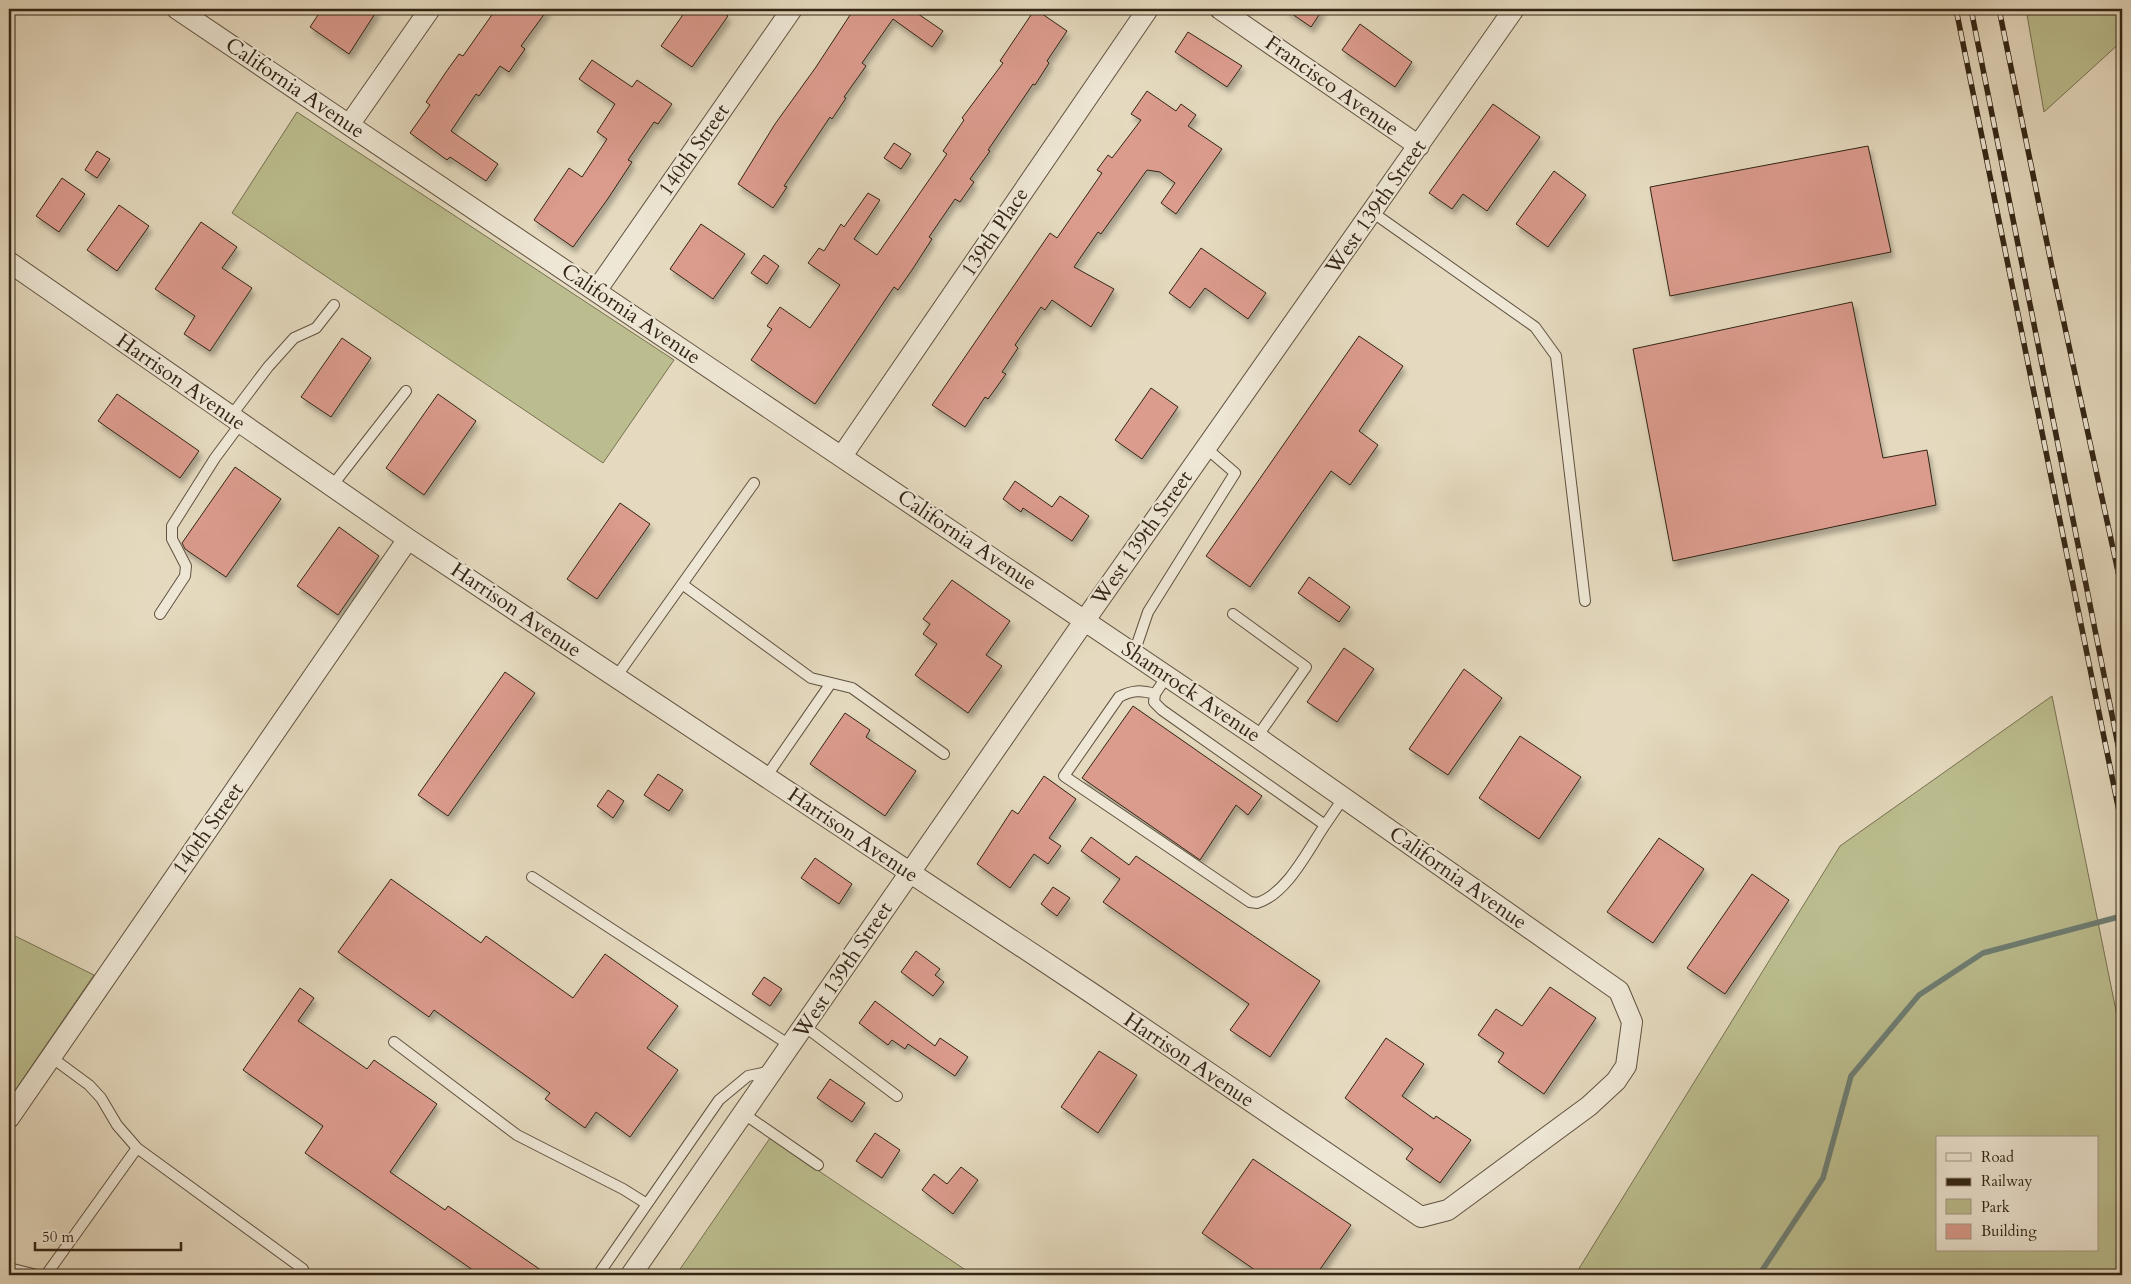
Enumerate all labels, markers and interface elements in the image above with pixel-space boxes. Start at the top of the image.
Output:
street label: Francisco Avenue [1259,29,1405,143]
street label: California Avenue [220,31,370,145]
street label: 140th Street [652,98,737,202]
street label: West 139th Street [1318,133,1434,281]
street label: 139th Place [954,182,1036,282]
street label: California Avenue [556,257,706,371]
street label: Harrison Avenue [110,327,252,437]
street label: West 139th Street [1084,464,1200,612]
street label: California Avenue [892,483,1042,597]
street label: Harrison Avenue [445,556,587,664]
street label: Shamrock Avenue [1116,635,1266,749]
street label: 140th Street [166,777,251,881]
street label: Harrison Avenue [782,781,924,889]
street label: California Avenue [1383,820,1533,936]
street label: West 139th Street [786,896,900,1045]
street label: Harrison Avenue [1118,1006,1260,1114]
legend [1936,1136,2098,1252]
text: Road [1981,1147,2014,1167]
text: Railway [1981,1171,2032,1191]
text: Park [1981,1197,2010,1217]
scale bar [35,1219,181,1251]
text: Building [1981,1221,2037,1241]
text: 50 m [42,1227,74,1247]

